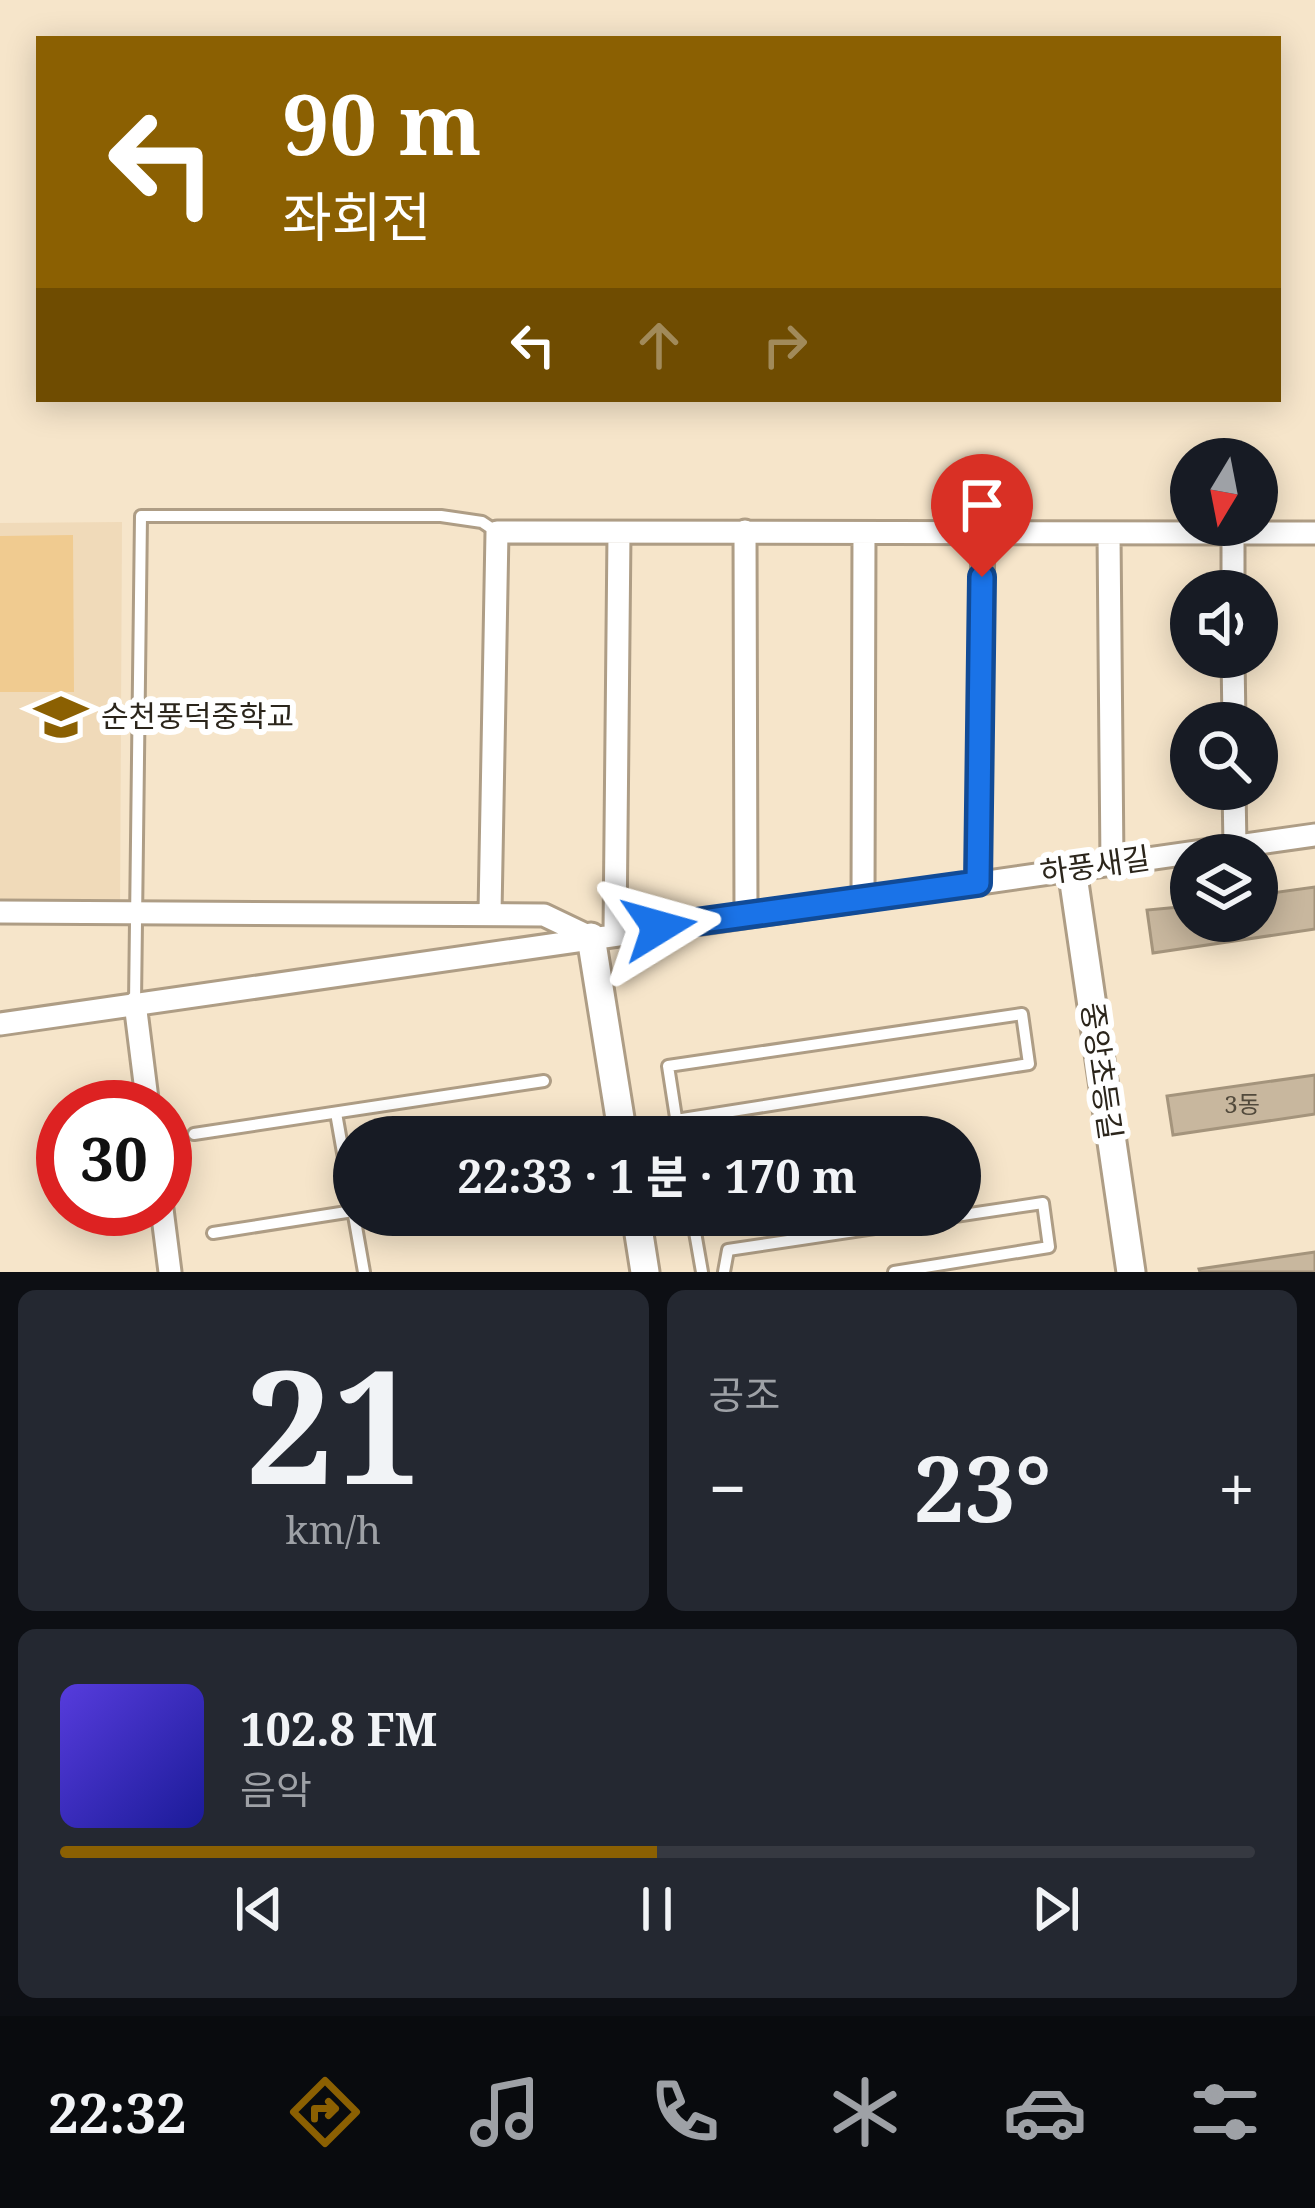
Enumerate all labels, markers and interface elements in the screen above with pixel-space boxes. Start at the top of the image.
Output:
text: 90 m [282,65,482,180]
icon: left [84,84,240,240]
text: 좌회전 [282,179,431,253]
icon: left [500,312,566,378]
icon: ahead [626,312,692,378]
icon: right [752,312,818,378]
north arrow [1170,438,1278,546]
map controls [1170,438,1278,942]
pin [931,454,1033,577]
icon: arrive [949,472,1015,538]
button: sound [1170,570,1278,678]
school or university icon: 순천풍덕중학교 [32,688,90,746]
place label: 순천풍덕중학교 [101,695,294,736]
button: search [1170,702,1278,810]
button: layers [1170,834,1278,942]
street label: 하풍새길 [1037,837,1152,892]
position arrow [596,864,722,990]
street label: 중앙초등길 [1073,1000,1132,1142]
speed limit sign: 30 [36,1080,192,1236]
house number: 3동 [1224,1087,1260,1120]
text: 22:33 · 1 분 · 170 m [457,1145,857,1206]
text: 21 [245,1317,421,1530]
text: 공조 [709,1367,780,1420]
text: 23° [914,1426,1051,1548]
text: − [709,1442,747,1532]
text: + [1218,1442,1255,1532]
text: km/h [285,1502,381,1555]
text: 102.8 FM [240,1698,437,1759]
text: 음악 [240,1762,312,1815]
icon: previous [226,1876,292,1942]
icon: pause [624,1876,690,1942]
icon: next [1023,1876,1089,1942]
icon: directions [283,2070,367,2154]
icon: music [463,2070,547,2154]
icon: phone [643,2070,727,2154]
icon: climate [823,2070,907,2154]
icon: car [1003,2070,1087,2154]
icon: filters [1183,2070,1267,2154]
text: 22:32 [48,2075,187,2149]

